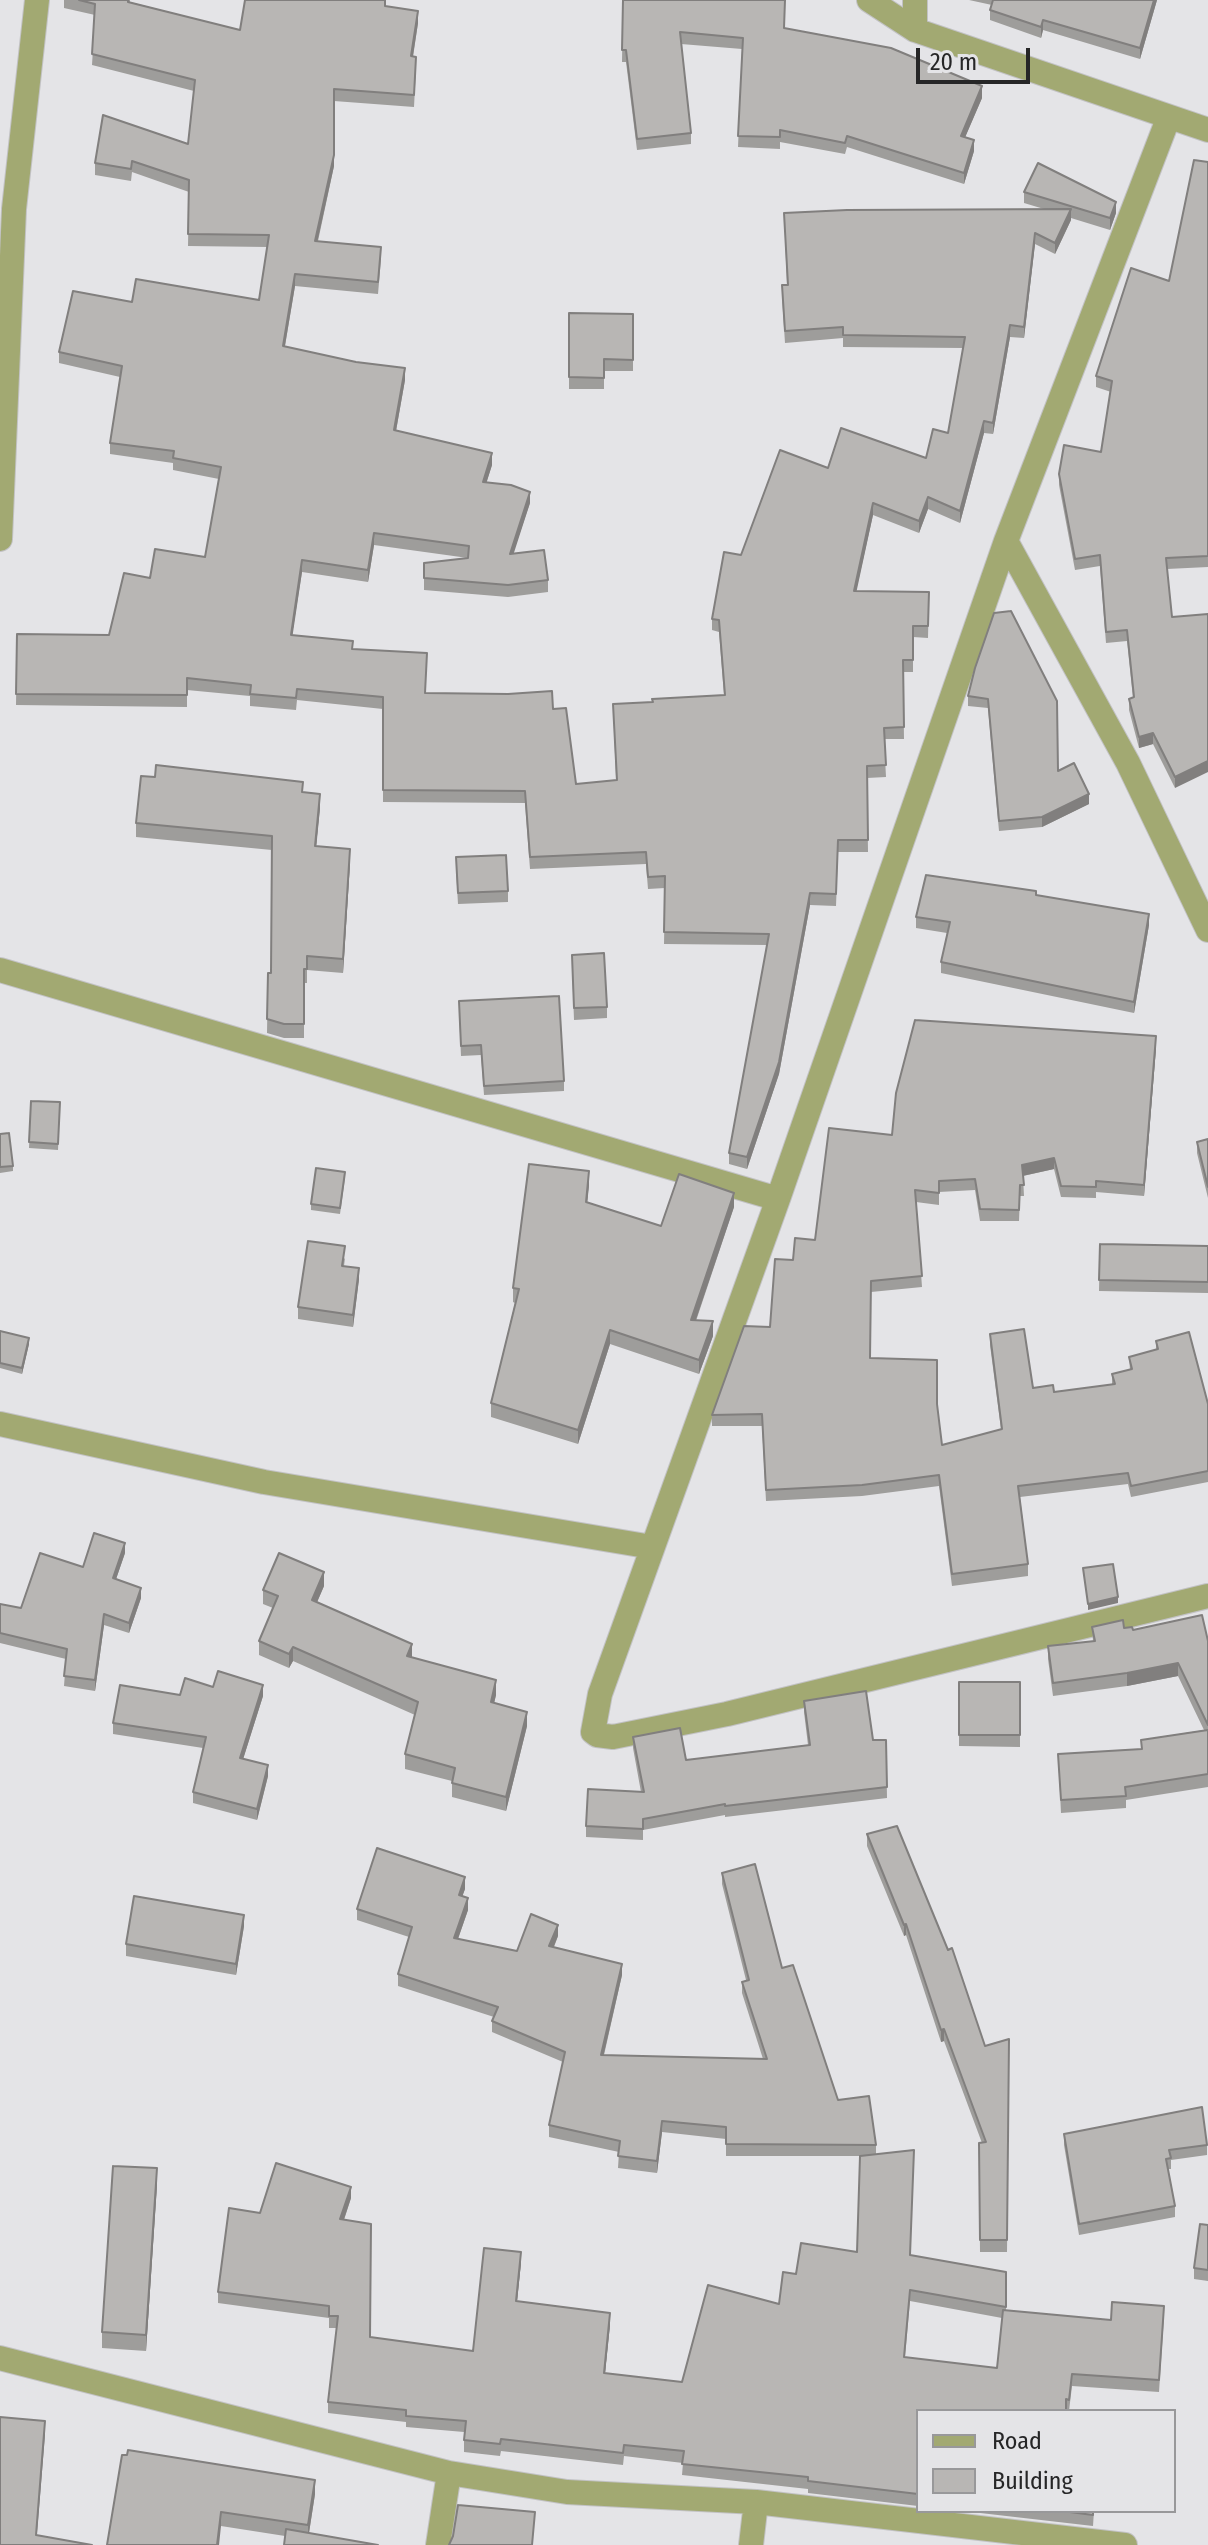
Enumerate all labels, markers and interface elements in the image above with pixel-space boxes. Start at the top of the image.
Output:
scale bar [920,32,1034,82]
text: 20 m [930,48,977,76]
legend [916,2409,1176,2513]
text: Road [992,2427,1042,2455]
text: Building [992,2467,1073,2495]

